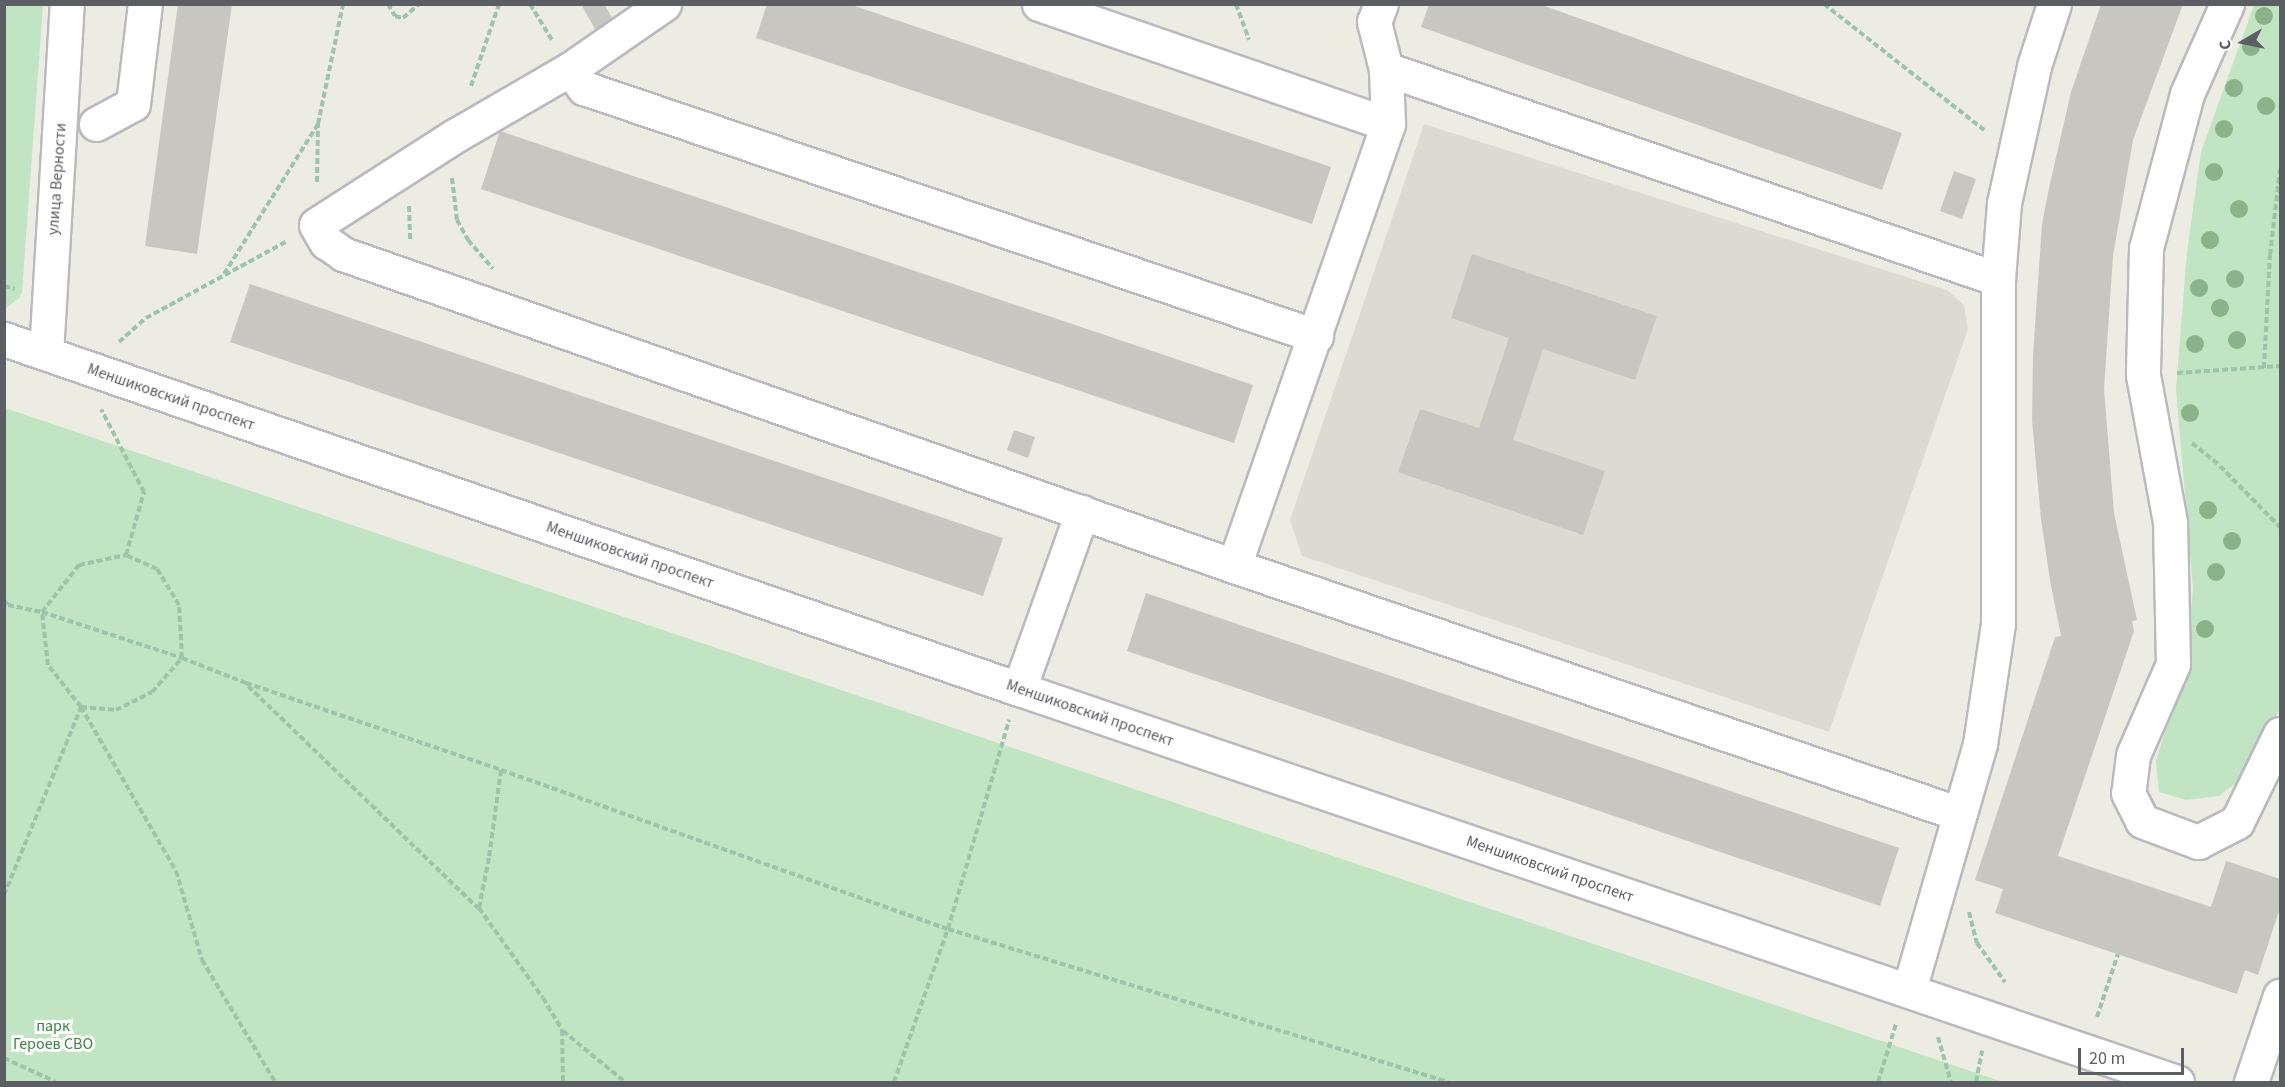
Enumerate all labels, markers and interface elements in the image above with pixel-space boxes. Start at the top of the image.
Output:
north arrow [2213,12,2273,72]
text: С [2214,38,2237,51]
street label: улица Верности [43,122,71,236]
street label: Меншиковский проспект [85,359,257,435]
street label: Меншиковский проспект [544,517,716,593]
street label: Меншиковский проспект [1004,675,1176,751]
street label: Меншиковский проспект [1464,831,1636,907]
park label: парк Героев СВО [13,1016,93,1054]
scale bar [2081,1036,2188,1074]
text: 20 m [2089,1046,2125,1071]

